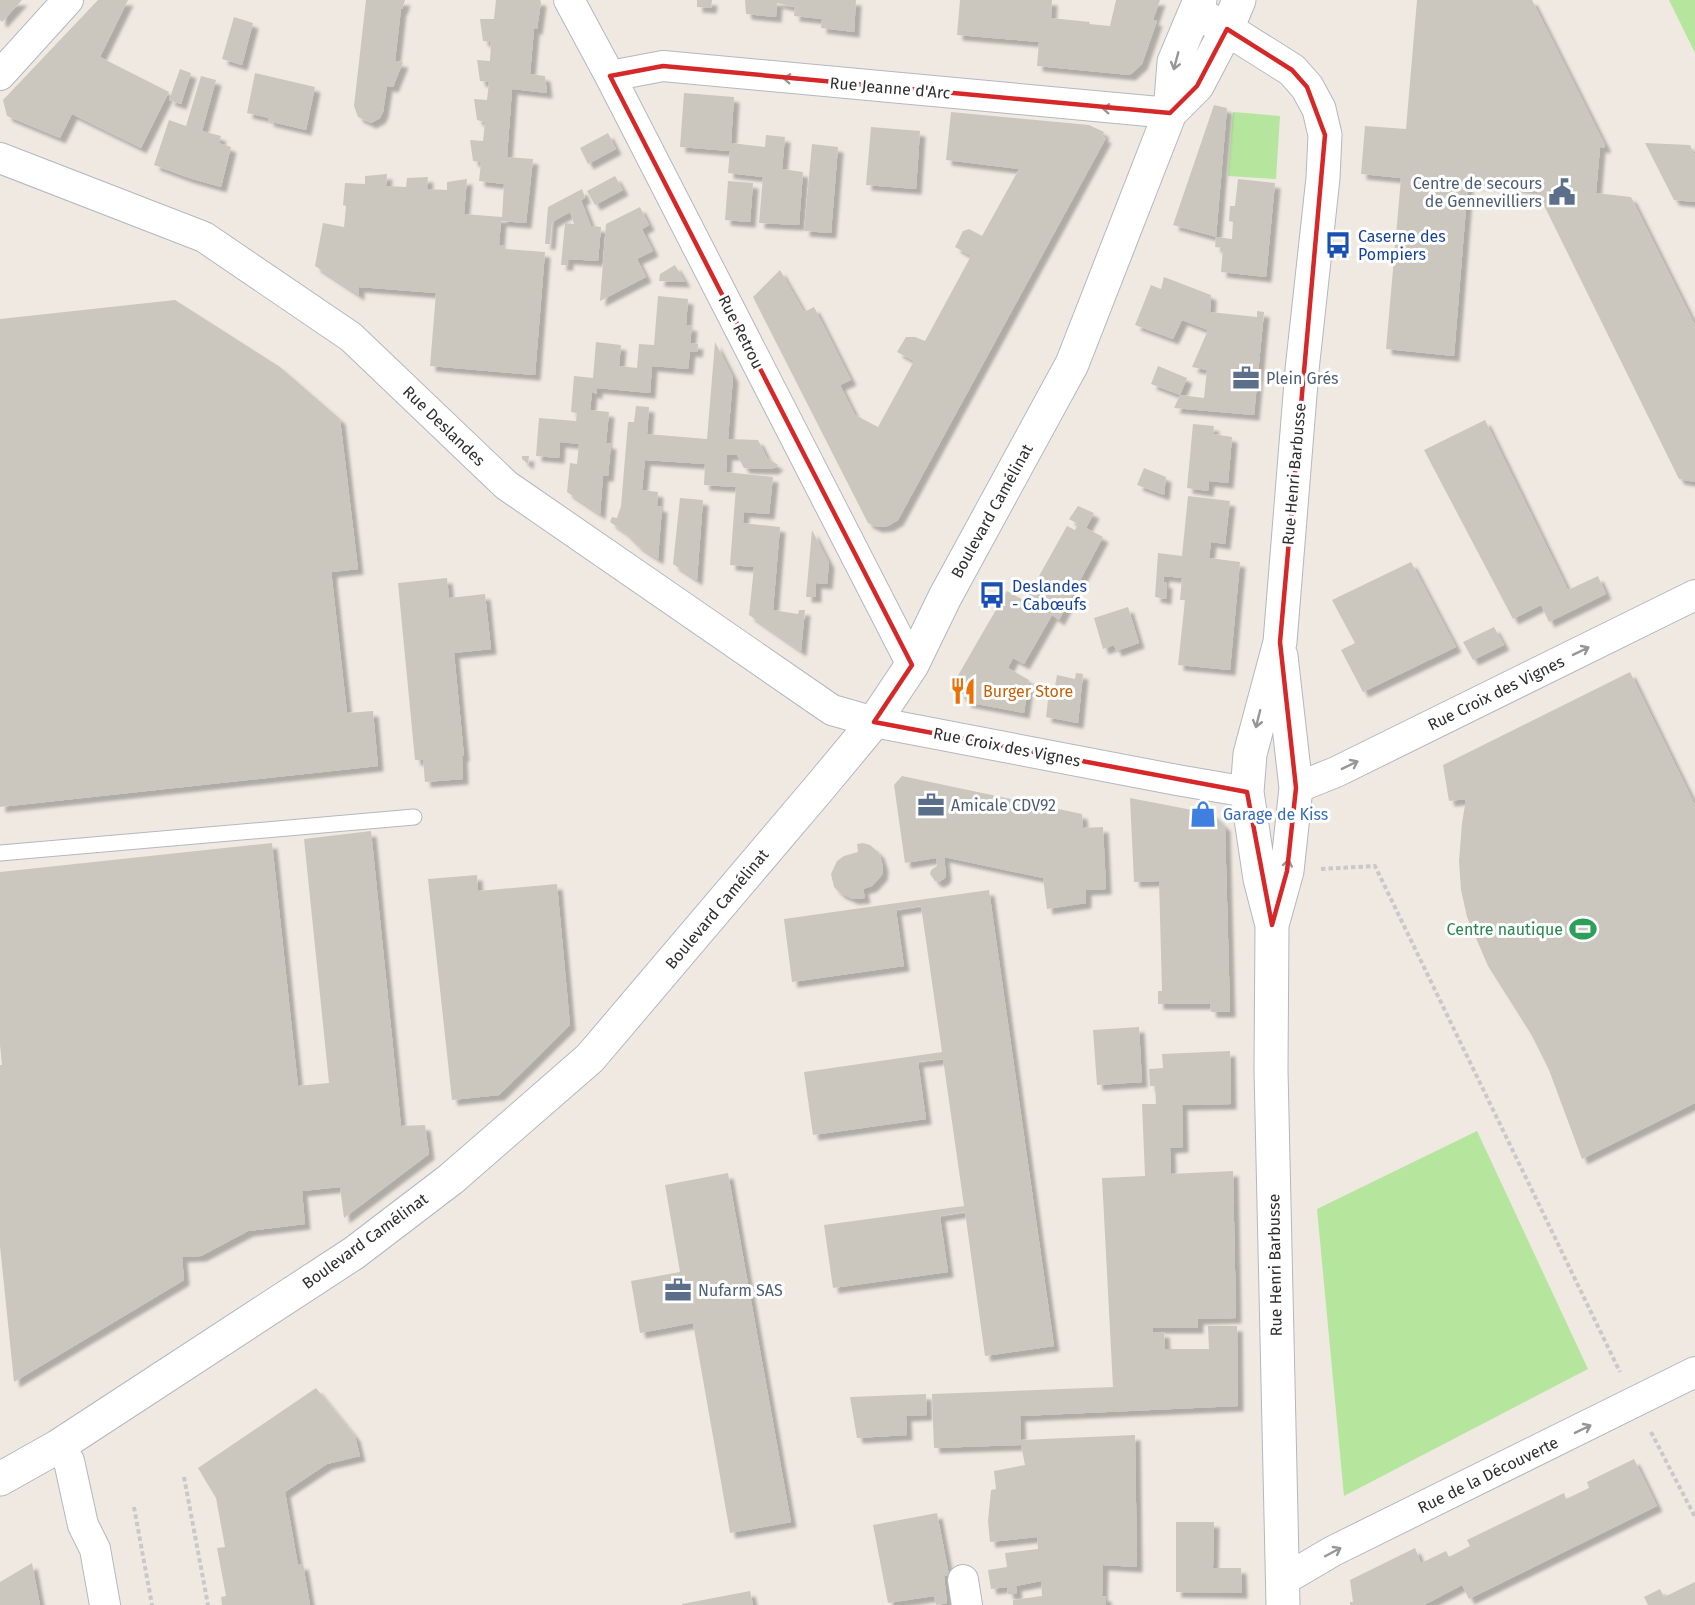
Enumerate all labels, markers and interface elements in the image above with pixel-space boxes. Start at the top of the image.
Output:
one-way arrow [1170,51,1182,70]
one-way arrow [782,73,802,84]
street label: Rue Jeanne d'Arc [829,73,951,103]
one-way arrow [1102,103,1122,114]
place label: Centre de secours de Gennevilliers [1413,174,1542,211]
public building icon: Centre de secours de Gennevilliers [1547,177,1577,207]
place label: Caserne des Pompiers [1358,227,1446,264]
bus stop icon: Caserne des Pompiers [1323,230,1353,260]
street label: Rue Retrou [714,292,768,372]
office icon: Plein Grés [1231,363,1261,393]
place label: Plein Grés [1266,369,1339,388]
street label: Rue Deslandes [399,382,489,470]
street label: Rue Henri Barbusse [1278,402,1310,546]
street label: Boulevard Camélinat [947,440,1037,581]
place label: Deslandes - Cabœufs [1012,577,1087,614]
bus stop icon: Deslandes - Cabœufs [977,580,1007,610]
one-way arrow [1572,645,1590,657]
street label: Rue Croix des Vignes [1425,652,1567,734]
restaurant icon: Burger Store [948,676,978,706]
place label: Burger Store [983,682,1073,701]
one-way arrow [1252,709,1264,728]
street label: Rue Croix des Vignes [932,723,1082,771]
one-way arrow [1340,759,1358,770]
office icon: Amicale CDV92 [916,790,946,820]
place label: Amicale CDV92 [951,796,1056,815]
shop icon: Garage de Kiss [1188,799,1218,829]
place label: Garage de Kiss [1223,805,1328,824]
street label: Boulevard Camélinat [661,845,773,973]
one-way arrow [1282,859,1293,878]
sports icon: Centre nautique [1568,914,1598,944]
place label: Centre nautique [1447,920,1563,939]
street label: Boulevard Camélinat [299,1189,432,1293]
street label: Rue Henri Barbusse [1264,1193,1286,1337]
office icon: Nufarm SAS [663,1275,693,1305]
place label: Nufarm SAS [698,1281,783,1300]
one-way arrow [1574,1422,1592,1434]
street label: Rue de la Découverte [1415,1433,1561,1517]
one-way arrow [1323,1546,1341,1557]

